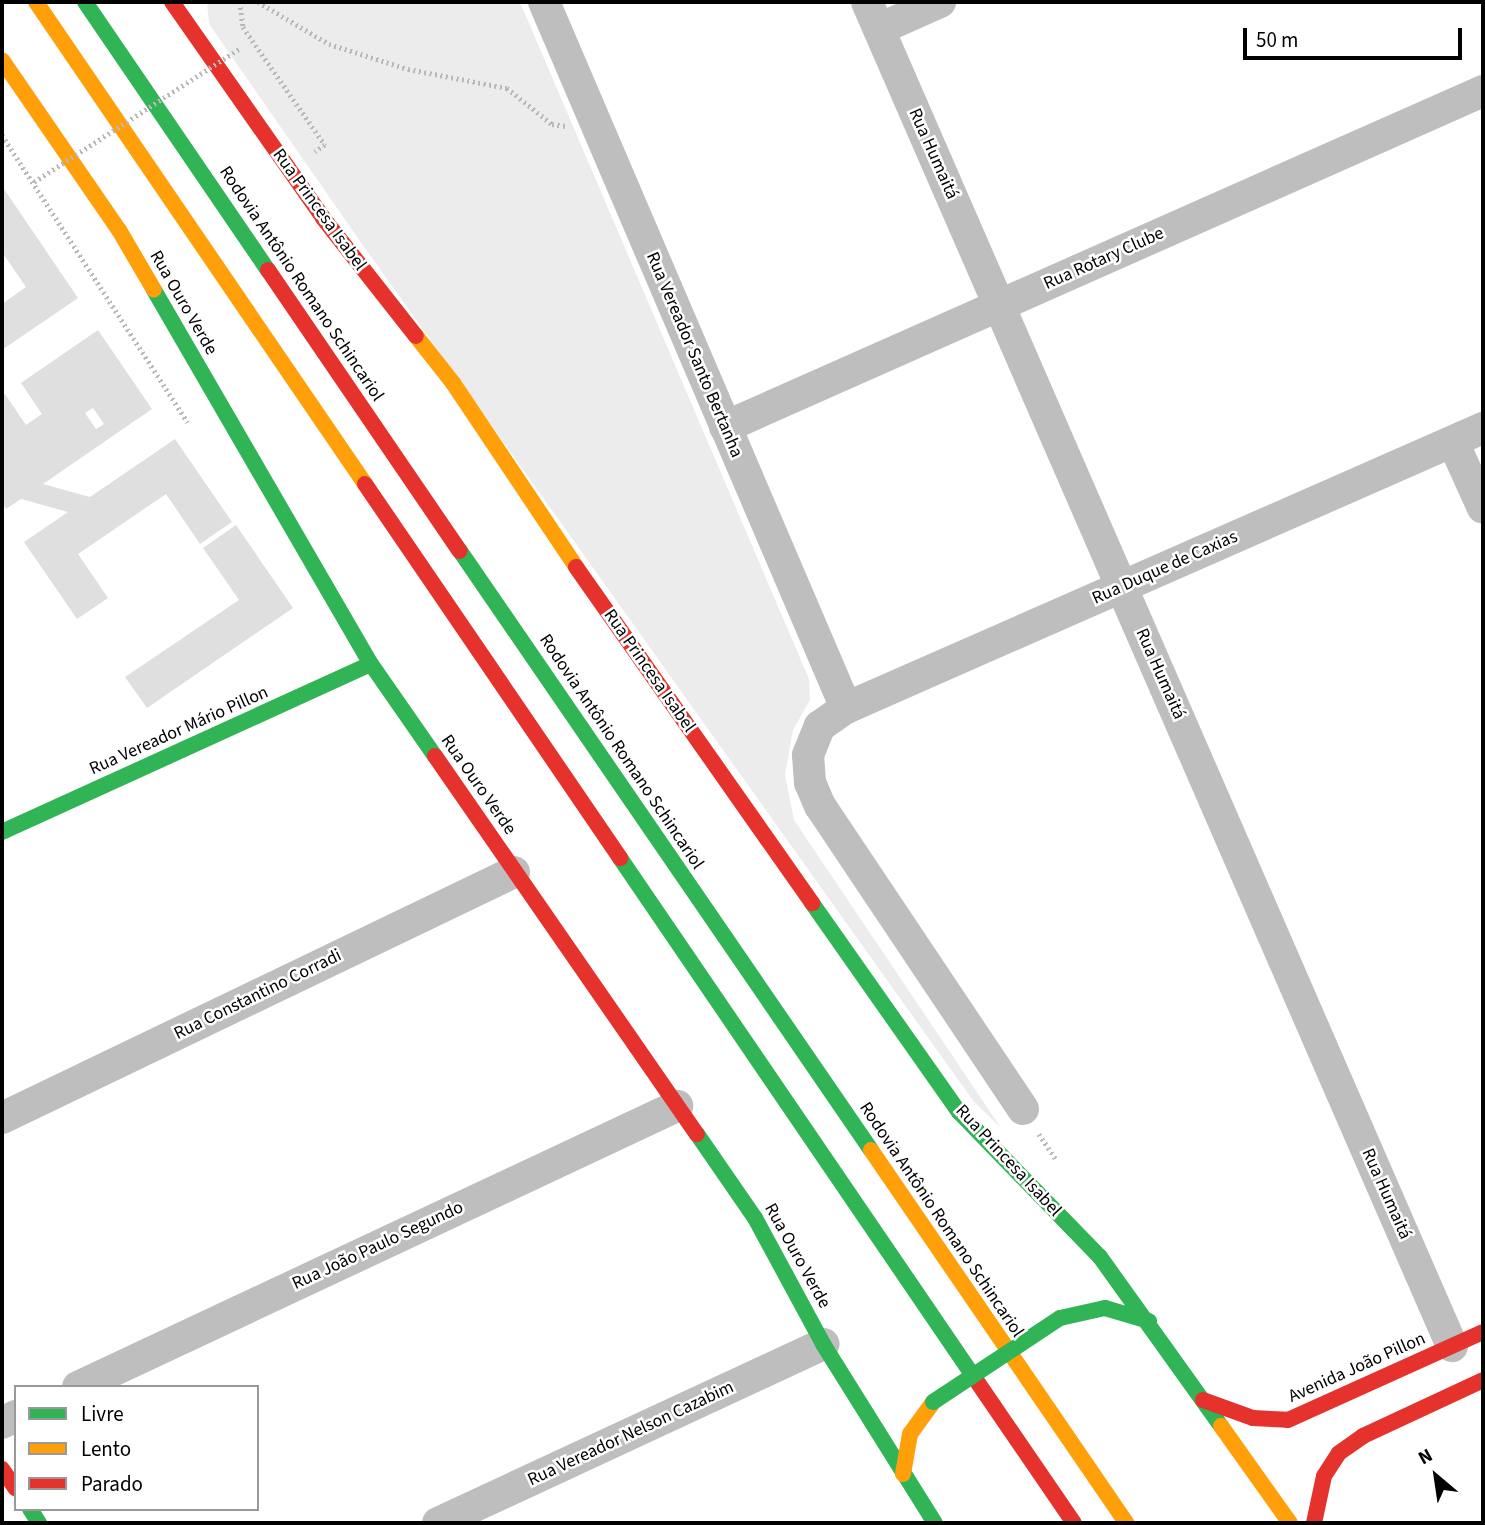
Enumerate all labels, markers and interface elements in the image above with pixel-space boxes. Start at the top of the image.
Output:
scale bar [1247,14,1466,58]
text: 50 m [1256,25,1298,55]
street label: Rua Humaitá [903,105,963,203]
street label: Rua Princesa Isabel [268,145,370,275]
street label: Rodovia Antônio Romano Schincariol [214,162,388,406]
street label: Rua Rotary Clube [1041,223,1167,295]
street label: Rua Ouro Verde [144,247,222,359]
street label: Rua Vereador Santo Bertanha [641,249,747,461]
street label: Rua Duque de Caxias [1089,526,1241,610]
street label: Rua Princesa Isabel [599,605,699,737]
street label: Rua Humaitá [1130,625,1190,723]
street label: Rodovia Antônio Romano Schincariol [534,630,708,874]
street label: Rua Vereador Mário Pillon [86,682,272,780]
street label: Rua Ouro Verde [436,731,520,839]
street label: Rua Constantino Corradi [171,945,345,1045]
street label: Rodovia Antônio Romano Schincariol [854,1098,1028,1342]
street label: Rua Princesa Isabel [951,1101,1065,1221]
street label: Rua Humaitá [1356,1145,1416,1243]
street label: Rua João Paulo Segundo [289,1197,467,1295]
street label: Rua Ouro Verde [759,1200,835,1312]
street label: Avenida João Pillon [1285,1328,1429,1408]
street label: Rua Vereador Nelson Cazabim [525,1377,737,1491]
legend [14,1385,259,1511]
text: Livre [81,1399,124,1429]
text: Lento [81,1434,131,1464]
north arrow [1401,1441,1471,1511]
text: N [1413,1442,1438,1472]
text: Parado [81,1469,143,1499]

